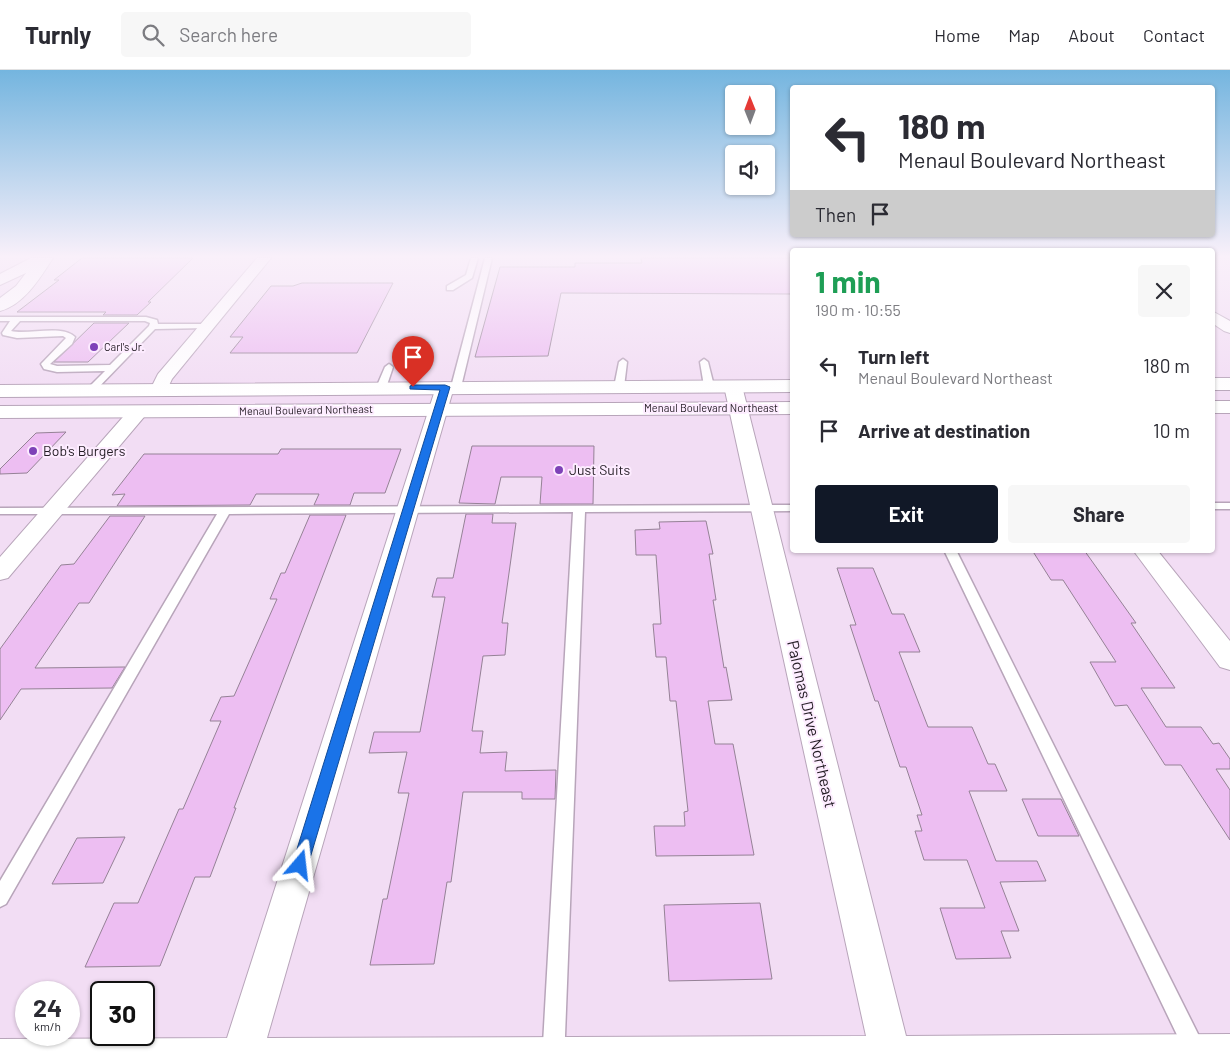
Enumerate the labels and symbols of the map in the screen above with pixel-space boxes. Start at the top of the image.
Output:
north arrow [725,85,775,135]
pin [392,336,434,387]
place label: Carl's Jr. [104,340,144,353]
marker: Carl's Jr. [88,341,100,353]
street label: Menaul Boulevard Northeast [644,401,778,414]
street label: Menaul Boulevard Northeast [239,402,373,417]
place label: Bob's Burgers [43,442,126,459]
marker: Bob's Burgers [27,445,39,457]
place label: Just Suits [569,461,631,478]
marker: Just Suits [553,464,565,476]
street label: Palomas Drive Northeast [784,638,841,809]
position arrow [273,838,325,890]
speed limit sign: 30 [90,981,155,1046]

